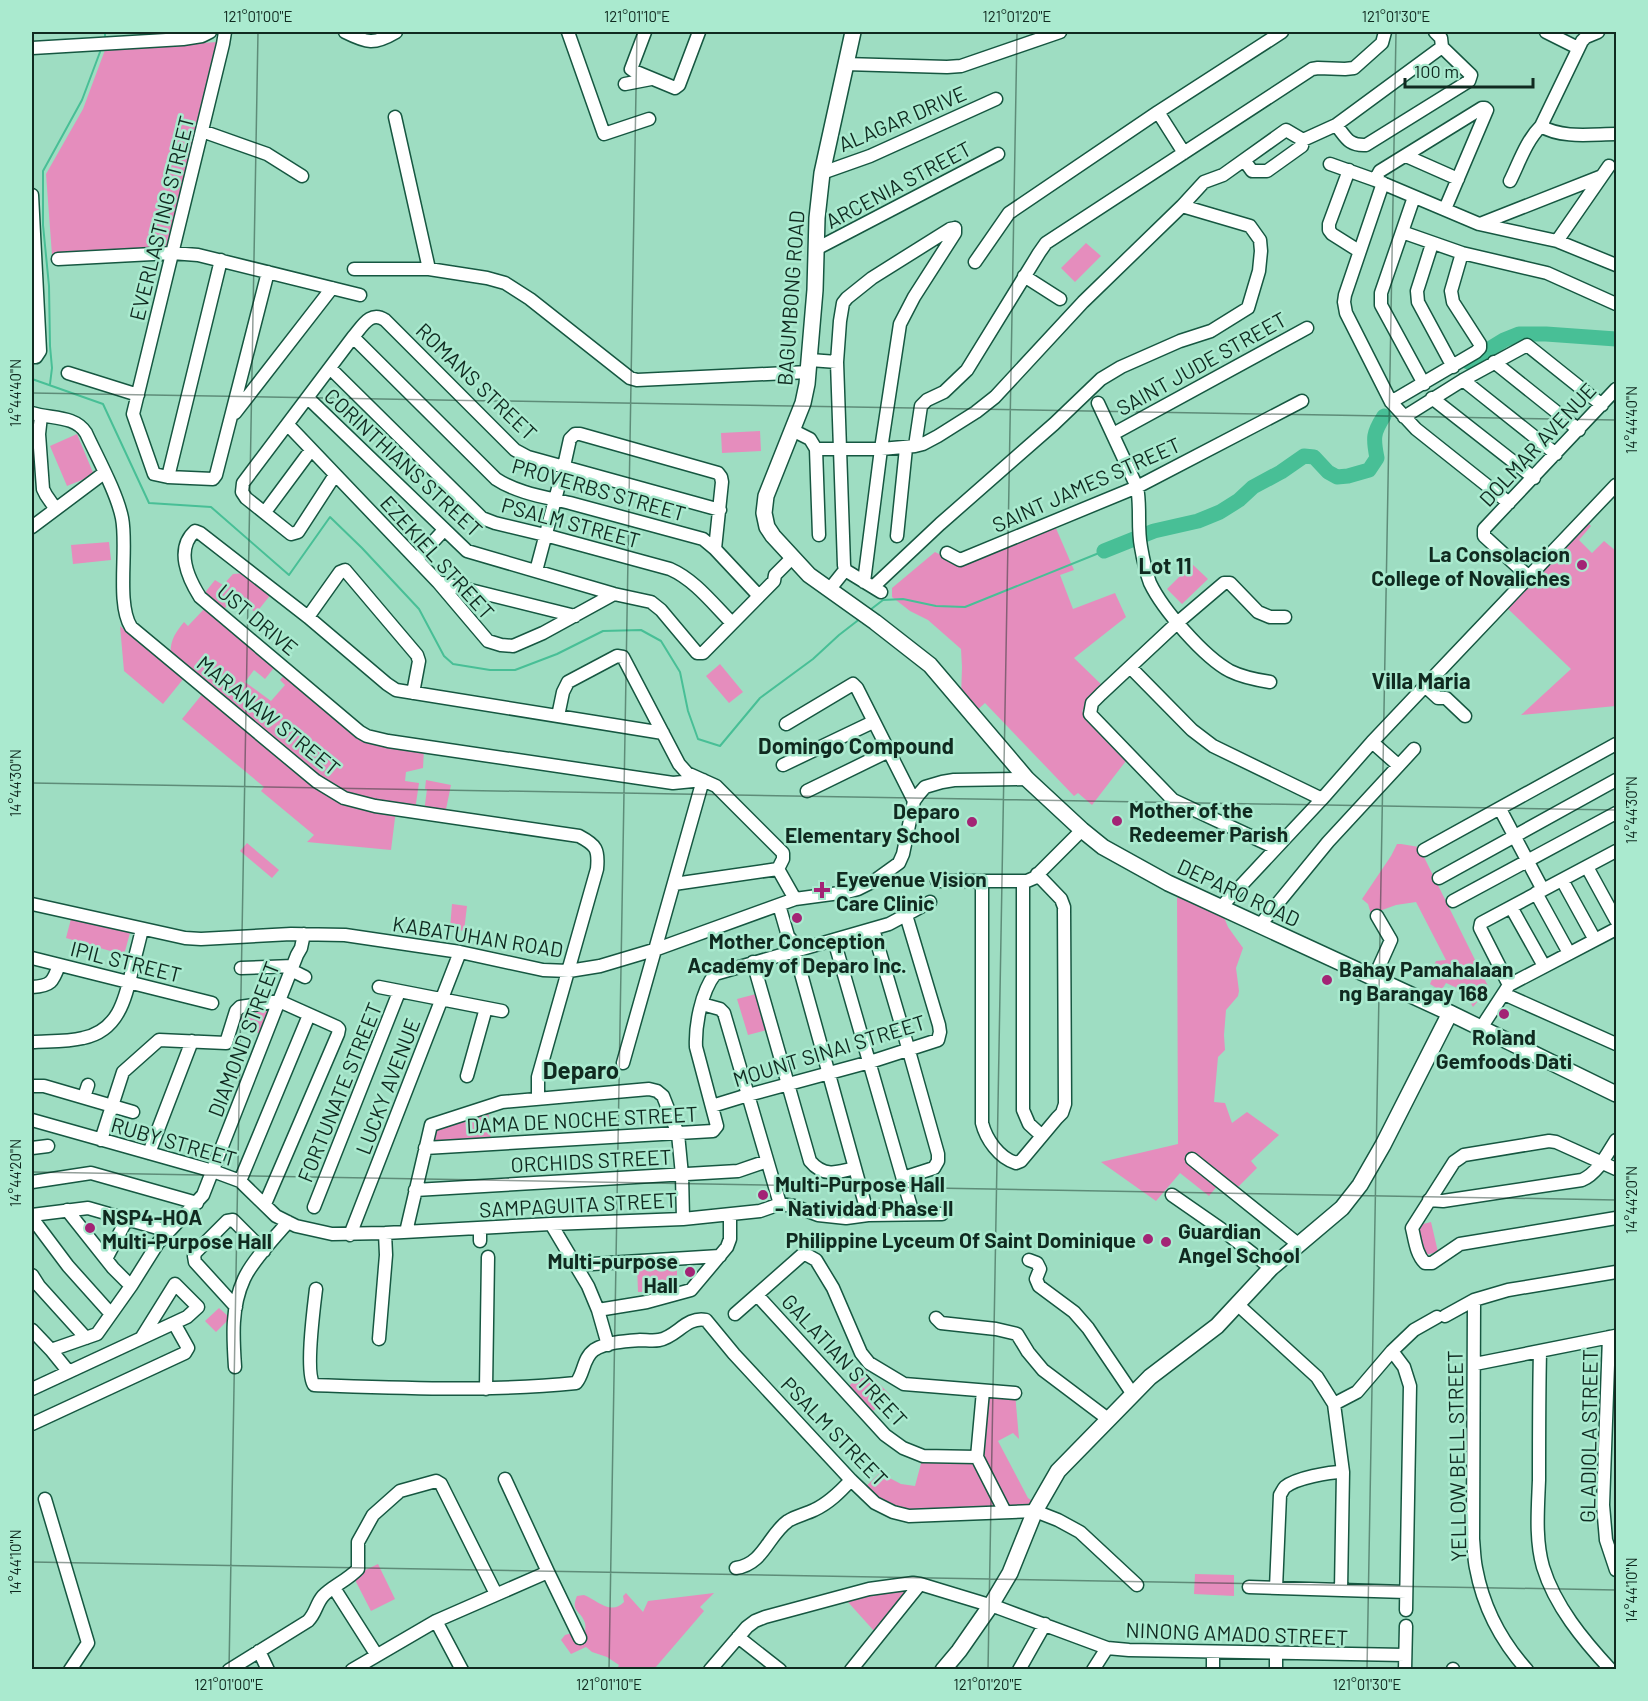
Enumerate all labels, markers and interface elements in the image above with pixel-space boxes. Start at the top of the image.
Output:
text: 121°01'00"E [223,7,293,25]
text: 121°01'10"E [604,7,670,25]
text: 121°01'20"E [983,7,1051,25]
text: 121°01'30"E [1362,7,1430,25]
scale bar [1405,51,1532,89]
text: 100 m [1414,60,1459,82]
street label: ALAGAR DRIVE [834,80,970,156]
street label: EVERLASTING STREET [123,113,199,323]
street label: ARCENIA STREET [821,135,975,233]
street label: BAGUMBONG ROAD [771,209,809,387]
street label: SAINT JUDE STREET [1112,306,1290,420]
street label: ROMANS STREET [411,317,543,445]
text: 14°44'40"N [6,359,24,427]
street label: DOLMAR AVENUE [1473,377,1601,511]
street label: CORINTHIANS STREET [320,382,488,542]
text: 14°44'40"N [1622,386,1640,454]
street label: SAINT JAMES STREET [988,431,1184,537]
street label: PROVERBS STREET [509,452,689,526]
street label: EZEKIEL STREET [376,490,500,624]
street label: PSALM STREET [499,491,643,553]
place label: La Consolacion College of Novaliches [1371,541,1570,590]
district label: Lot 11 [1138,552,1192,578]
marker: La Consolacion College of Novaliches [1575,558,1589,572]
street label: UST DRIVE [213,578,303,660]
street label: MARANAW STREET [192,650,346,780]
district label: Villa Maria [1371,667,1471,693]
district label: Domingo Compound [758,732,954,758]
text: 14°44'30"N [6,749,24,817]
text: 14°44'30"N [1622,776,1640,844]
place label: Mother of the Redeemer Parish [1129,797,1288,846]
place label: Deparo Elementary School [785,798,960,847]
marker: Mother of the Redeemer Parish [1110,814,1124,828]
marker: Deparo Elementary School [965,815,979,829]
street label: DEPARO ROAD [1174,853,1304,931]
place label: Eyevenue Vision Care Clinic [836,866,987,915]
marker: Eyevenue Vision Care Clinic [813,881,831,899]
street label: KABATUHAN ROAD [391,910,565,962]
marker: Mother Conception Academy of Deparo Inc. [790,911,804,925]
place label: Mother Conception Academy of Deparo Inc. [687,928,907,977]
street label: IPIL STREET [68,935,184,987]
place label: Bahay Pamahalaan ng Barangay 168 [1339,956,1514,1005]
street label: DIAMOND STREET [202,958,284,1120]
marker: Bahay Pamahalaan ng Barangay 168 [1320,973,1334,987]
street label: FORTUNATE STREET [292,998,387,1186]
marker: Roland Gemfoods Dati [1497,1007,1511,1021]
street label: MOUNT SINAI STREET [730,1009,928,1091]
street label: LUCKY AVENUE [350,1014,424,1158]
place label: Roland Gemfoods Dati [1436,1024,1572,1073]
district label: Deparo [543,1055,619,1084]
street label: DAMA DE NOCHE STREET [466,1100,698,1138]
street label: RUBY STREET [108,1111,240,1171]
text: 14°44'20"N [6,1139,24,1207]
street label: ORCHIDS STREET [510,1143,672,1177]
text: 14°44'20"N [1622,1166,1640,1234]
place label: Multi-Purpose Hall - Natividad Phase II [775,1171,954,1220]
street label: SAMPAGUITA STREET [478,1186,678,1222]
marker: Multi-Purpose Hall - Natividad Phase II [756,1188,770,1202]
place label: NSP4-HOA Multi-Purpose Hall [102,1204,272,1253]
place label: Guardian Angel School [1178,1218,1300,1267]
marker: NSP4-HOA Multi-Purpose Hall [83,1221,97,1235]
place label: Philippine Lyceum Of Saint Dominique [786,1227,1136,1252]
marker: Philippine Lyceum Of Saint Dominique [1141,1232,1155,1246]
marker: Guardian Angel School [1159,1235,1173,1249]
place label: Multi-purpose Hall [548,1248,678,1297]
marker: Multi-purpose Hall [683,1265,697,1279]
street label: GALATIAN STREET [777,1288,913,1432]
street label: GLADIOLA STREET [1574,1349,1602,1523]
street label: YELLOW BELL STREET [1442,1350,1470,1562]
street label: PSALM STREET [776,1371,894,1491]
text: 14°44'10"N [6,1529,24,1595]
text: 14°44'10"N [1622,1557,1640,1623]
street label: NINONG AMADO STREET [1125,1617,1349,1649]
text: 121°01'00"E [194,1675,264,1693]
text: 121°01'10"E [576,1675,642,1693]
text: 121°01'20"E [954,1675,1022,1693]
text: 121°01'30"E [1333,1675,1401,1693]

